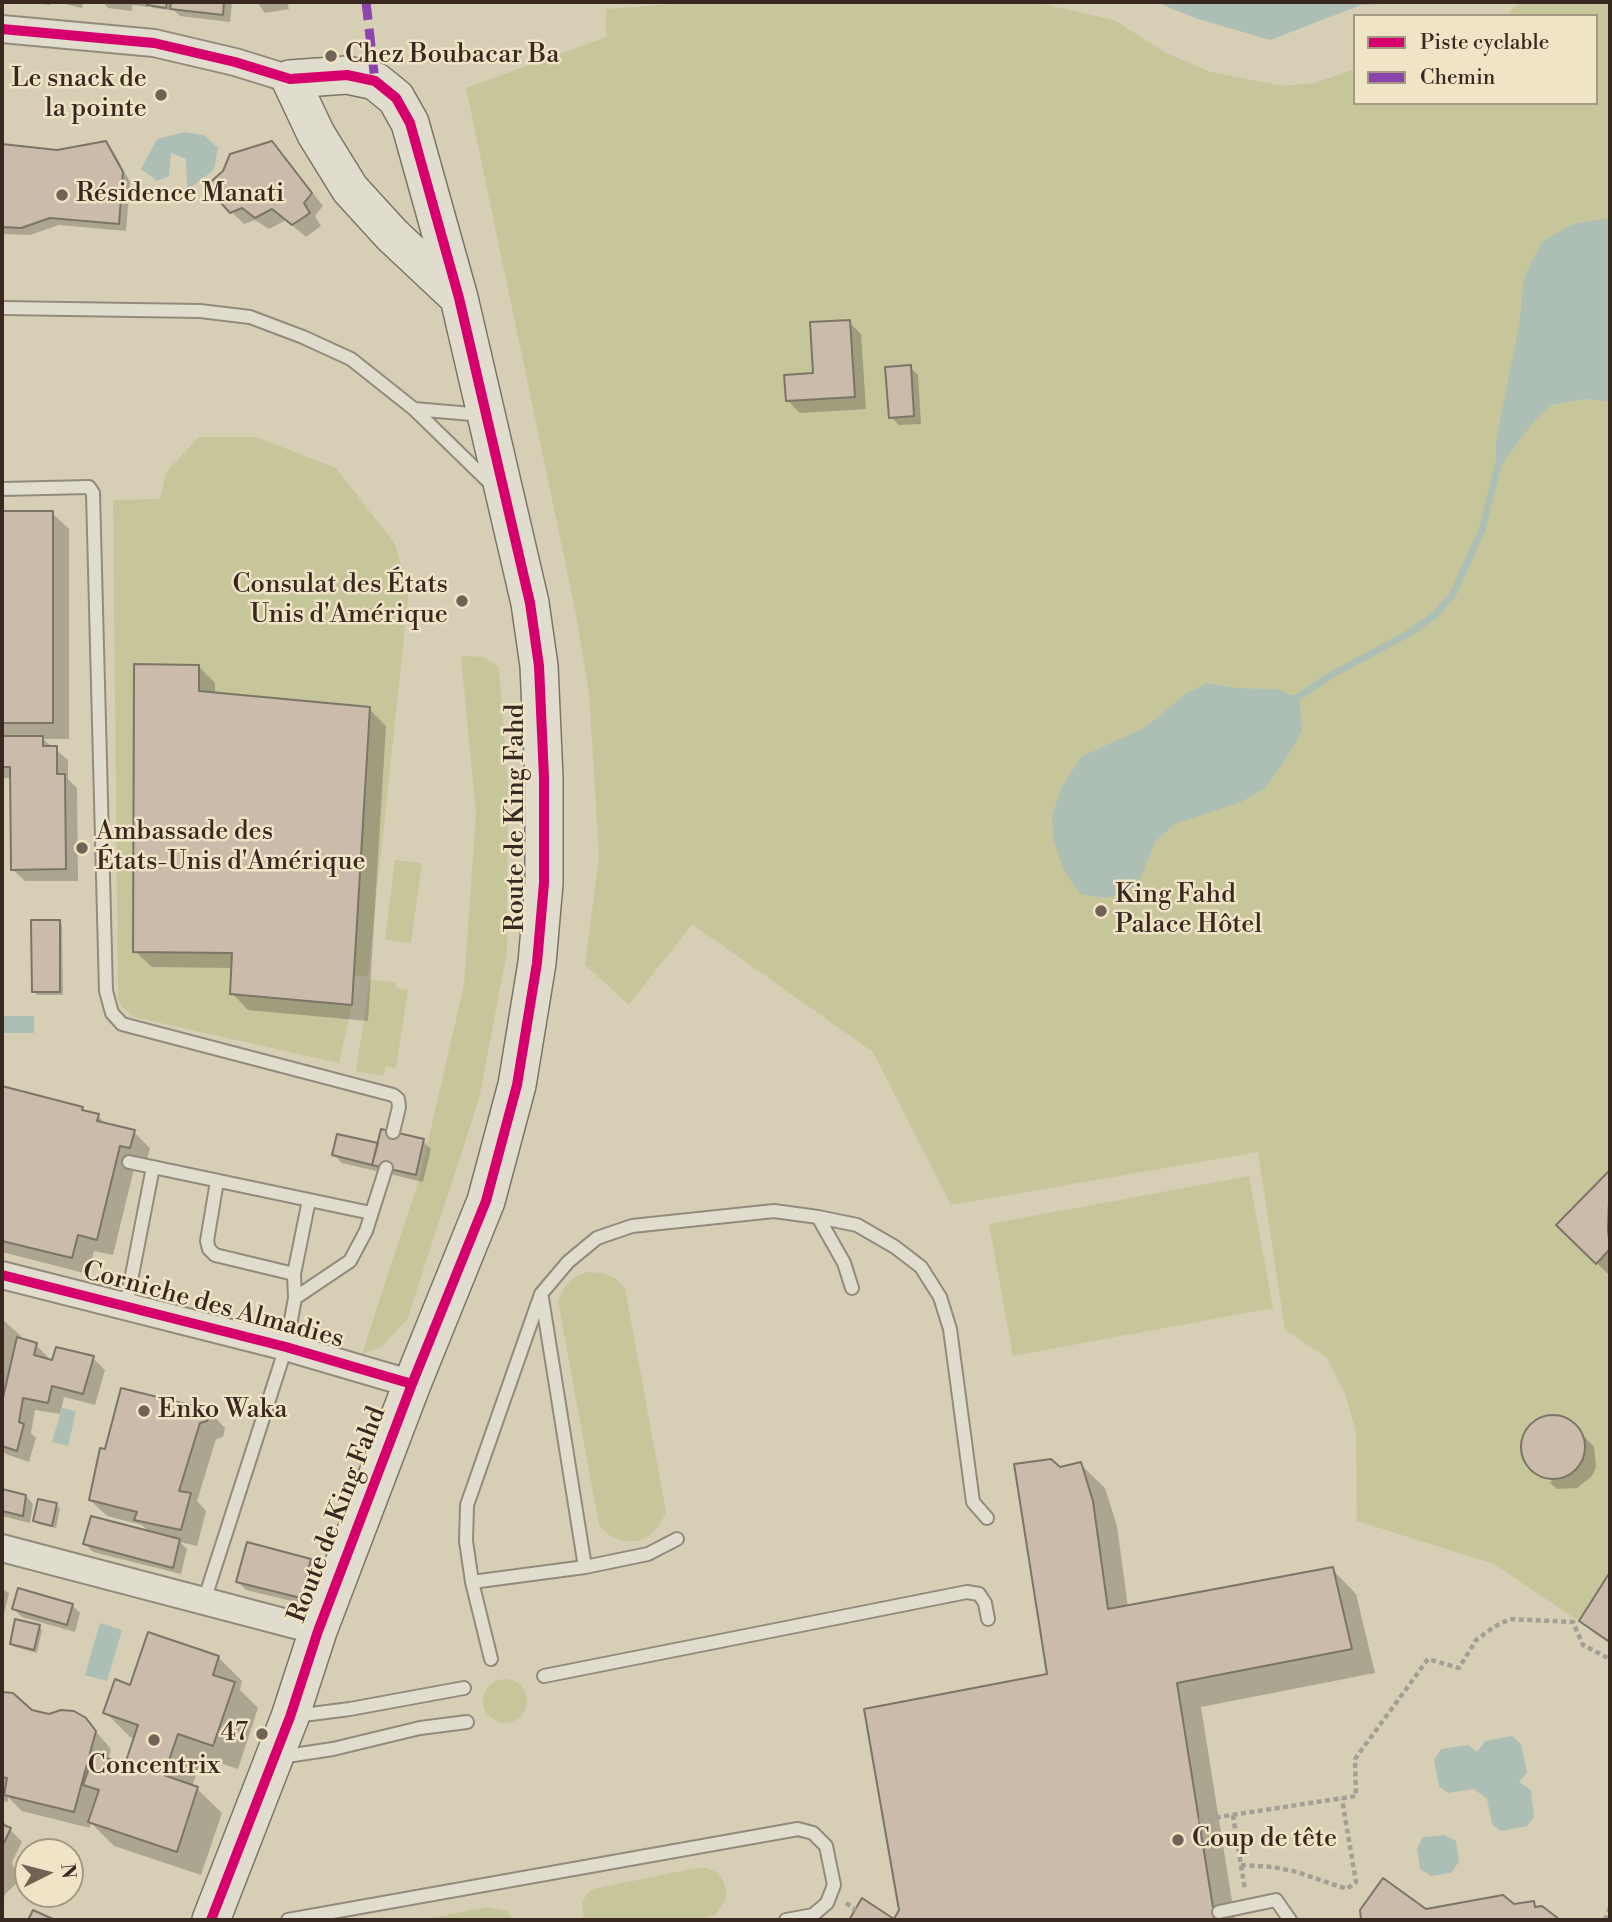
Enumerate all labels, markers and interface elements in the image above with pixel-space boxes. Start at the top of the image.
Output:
legend [1353,14,1598,105]
text: Piste cyclable [1420,30,1549,56]
place label: Chez Boubacar Ba [345,40,559,72]
marker: Chez Boubacar Ba [323,48,339,64]
place label: Le snack de la pointe [11,64,147,126]
text: Chemin [1420,65,1495,91]
marker: Le snack de la pointe [153,87,169,103]
place label: Résidence Manati [76,179,284,211]
marker: Résidence Manati [54,187,70,203]
place label: Consulat des États Unis d'Amérique [232,570,448,632]
marker: Consulat des États Unis d'Amérique [454,593,470,609]
street label: Route de King Fahd [501,704,533,932]
place label: Ambassade des États-Unis d'Amérique [96,817,366,878]
marker: Ambassade des États-Unis d'Amérique [74,840,90,856]
place label: King Fahd Palace Hôtel [1115,880,1262,942]
marker: King Fahd Palace Hôtel [1093,903,1109,919]
street label: Corniche des Almadies [79,1256,347,1356]
place label: Enko Waka [158,1395,287,1427]
marker: Enko Waka [136,1403,152,1419]
street label: Route de King Fahd [282,1403,394,1627]
place label: 47 [220,1718,248,1750]
marker: 47 [254,1726,270,1742]
marker: Concentrix [146,1732,162,1748]
place label: Concentrix [88,1751,220,1783]
place label: Coup de tête [1192,1824,1337,1856]
marker: Coup de tête [1170,1832,1186,1848]
north arrow [14,1838,84,1908]
text: N [55,1862,81,1880]

